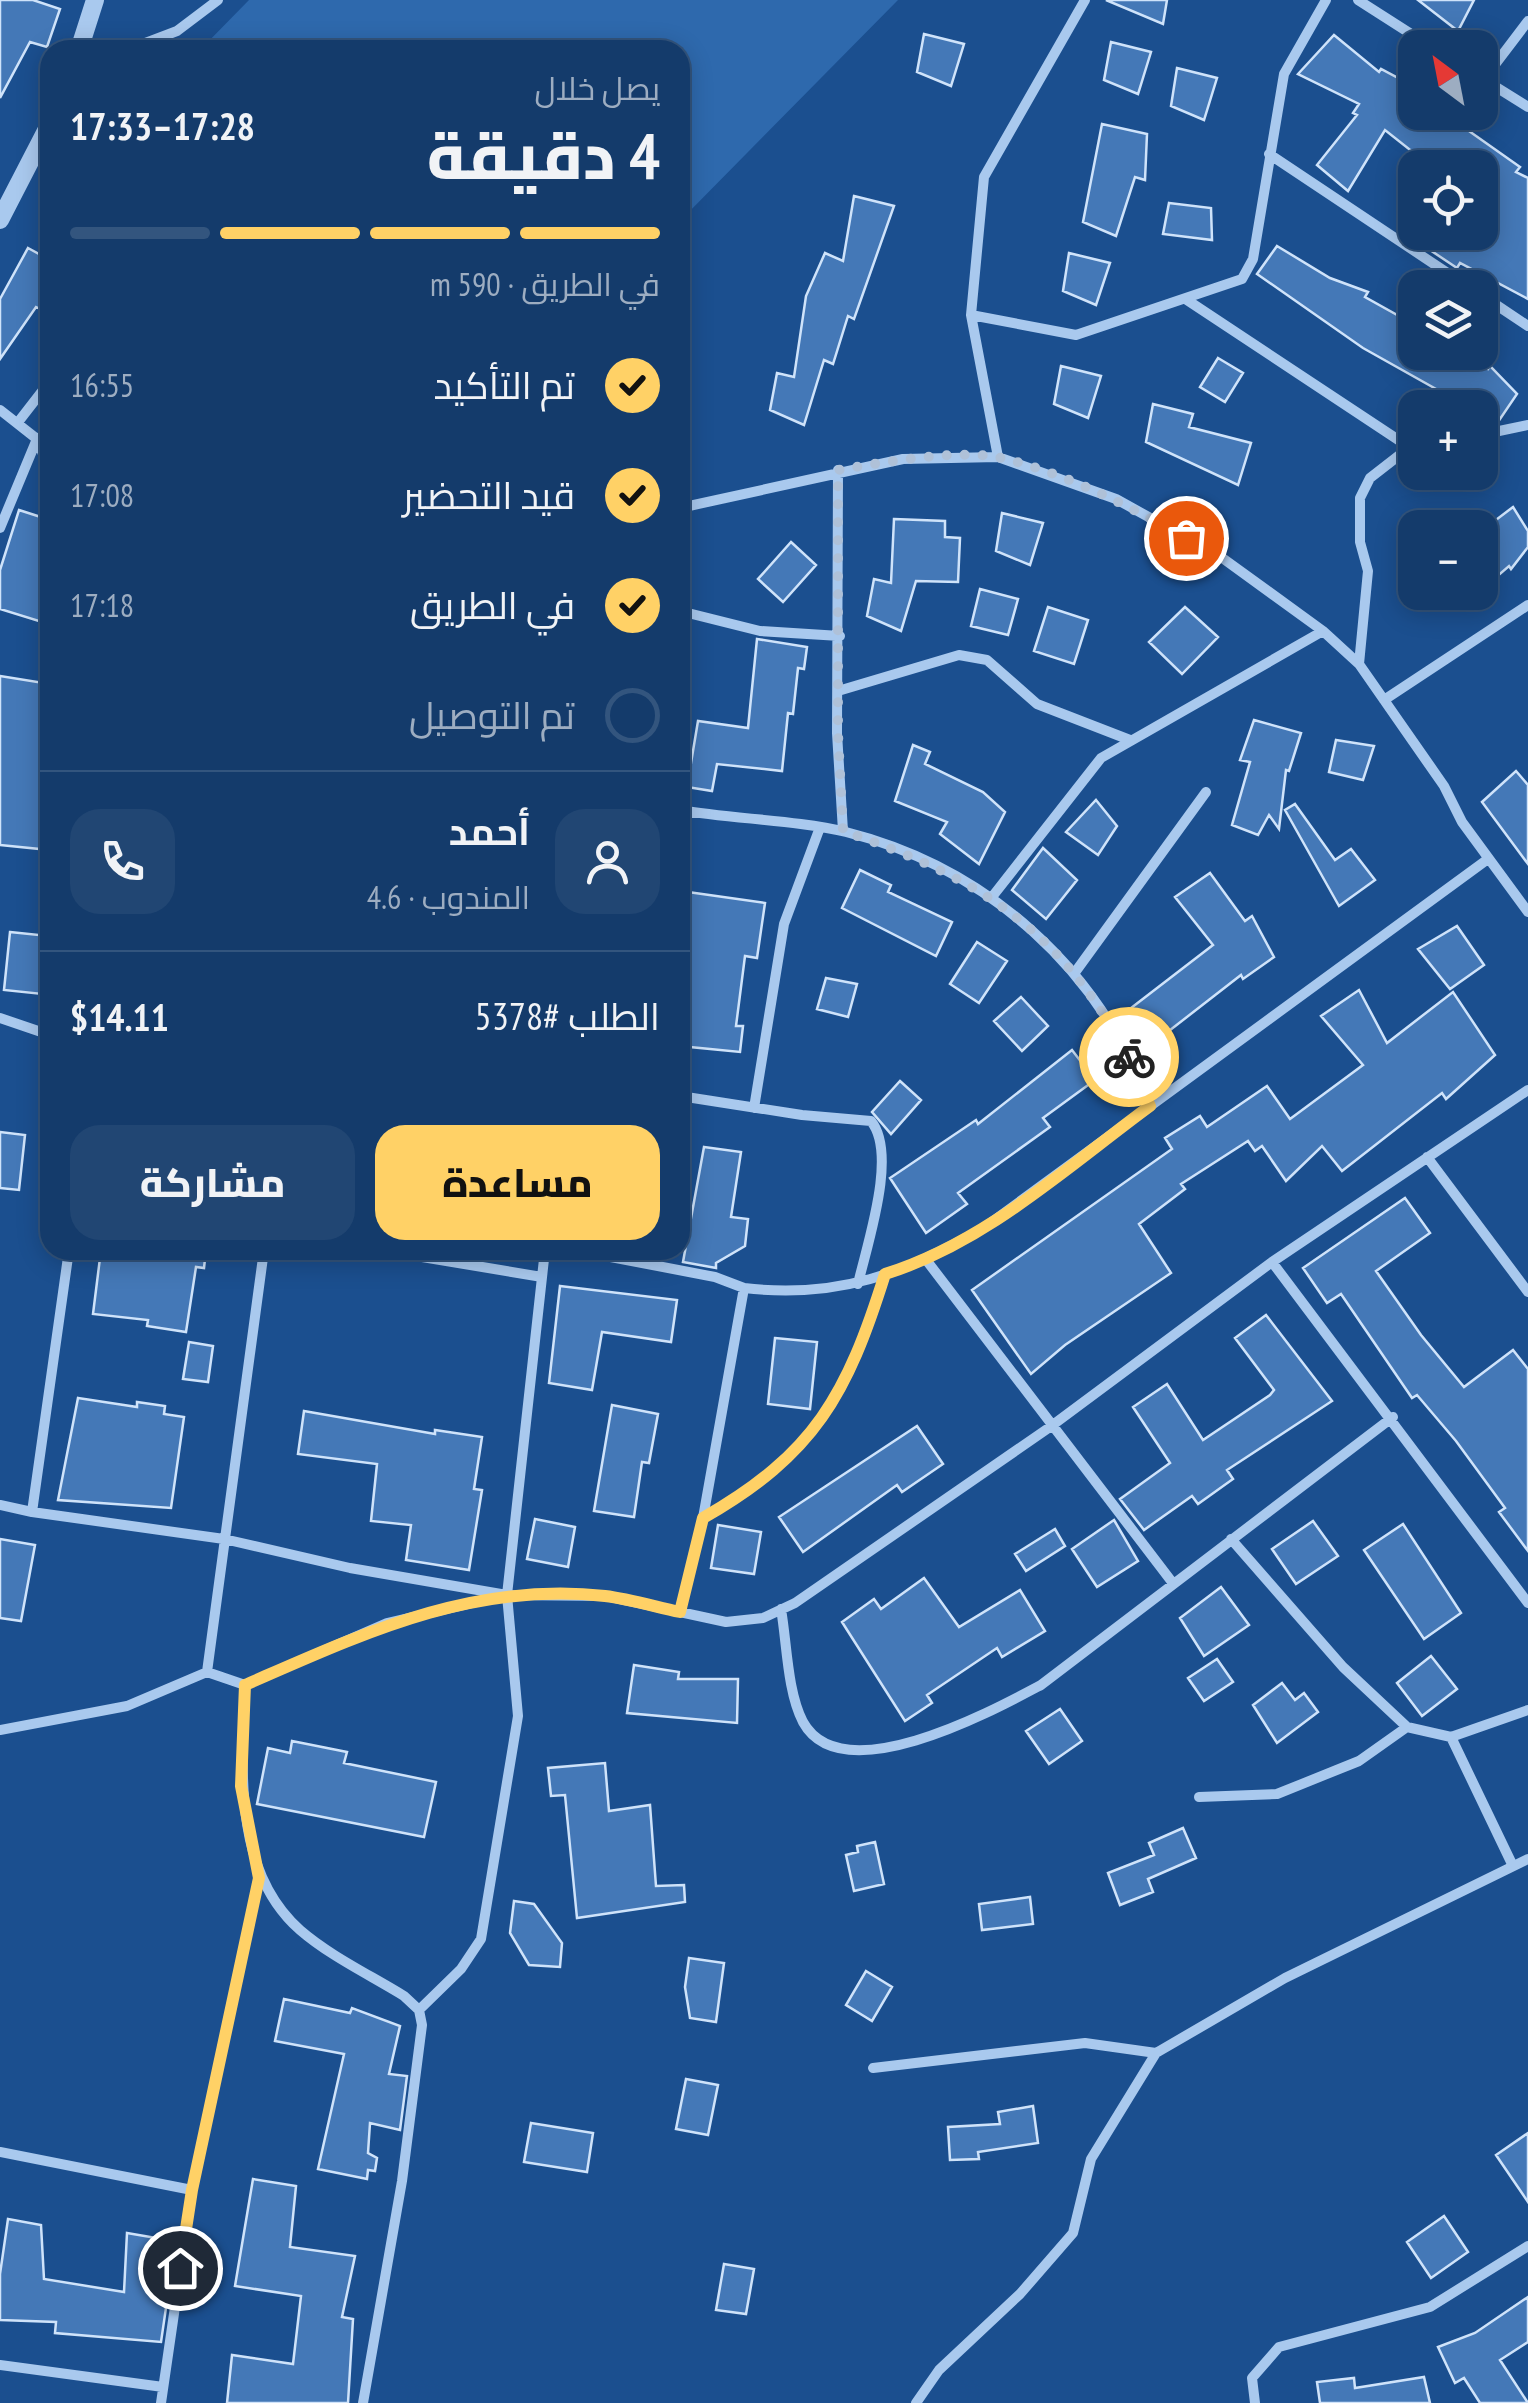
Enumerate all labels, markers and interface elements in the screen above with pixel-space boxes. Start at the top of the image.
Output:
north arrow [1398,30,1498,130]
map controls [1398,30,1498,610]
text: يصل خلال [534,67,660,109]
text: 17:28–17:33 [70,101,255,150]
text: 4 دقيقة [427,113,660,197]
button: locate [1398,150,1498,250]
text: في الطريق · 590 m [430,263,660,305]
button: layers [1398,270,1498,370]
icon: check [605,358,660,413]
text: تم التأكيد [433,360,575,409]
text: 16:55 [70,364,134,406]
button: + [1398,390,1498,490]
icon: check [605,468,660,523]
text: قيد التحضير [403,470,575,519]
text: 17:08 [70,474,134,516]
pin [1144,496,1229,581]
button: − [1398,510,1498,610]
icon: bag [1159,511,1214,566]
icon: check [605,578,660,633]
text: في الطريق [410,580,575,629]
text: 17:18 [70,584,134,626]
text: تم التوصيل [409,690,575,739]
text: أحمد [449,806,530,855]
button: phone [70,809,175,914]
button: person [555,809,660,914]
text: المندوب · 4.6 [367,876,530,918]
text: الطلب #5378 [475,991,660,1040]
text: $14.11 [70,992,169,1041]
courier [1079,1007,1179,1107]
icon: bike [1102,1030,1157,1085]
button: مشاركة [70,1125,355,1240]
button: مساعدة [375,1125,660,1240]
pin [138,2226,223,2311]
icon: home [153,2241,208,2296]

